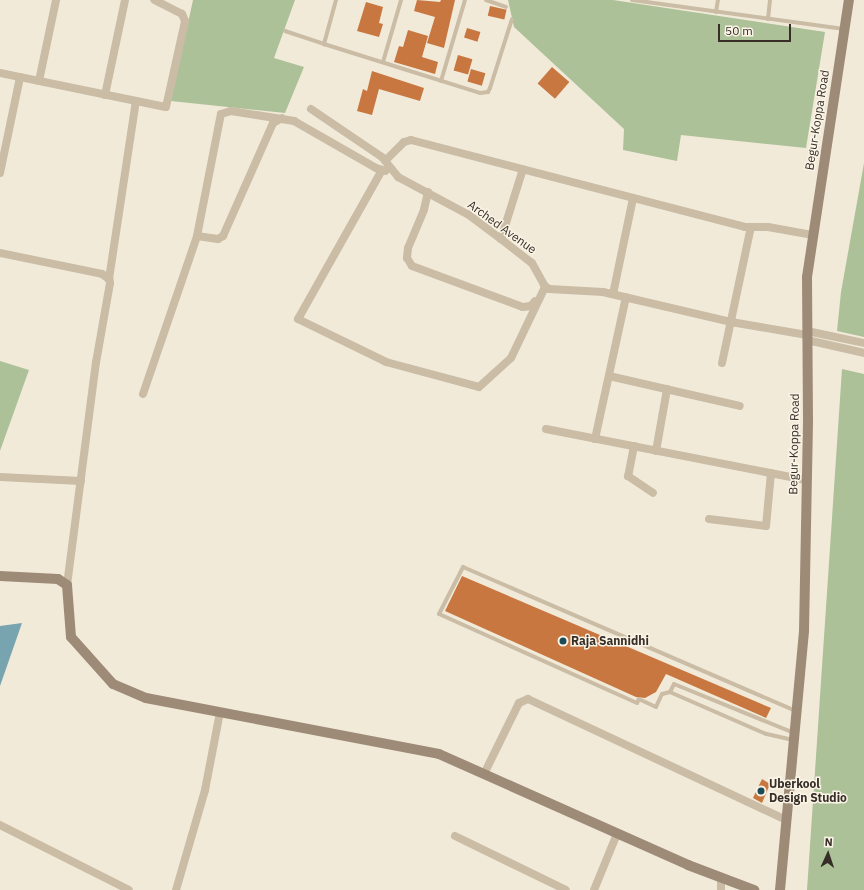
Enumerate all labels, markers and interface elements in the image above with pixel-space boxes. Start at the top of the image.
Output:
scale bar [720,16,793,42]
text: 50 m [725,23,753,38]
street label: Begur-Koppa Road [802,69,832,171]
street label: Arched Avenue [465,197,539,257]
street label: Begur-Koppa Road [786,393,802,495]
place label: Raja Sannidhi [571,634,649,648]
marker: Raja Sannidhi [558,636,568,646]
place label: Uberkool Design Studio [769,777,847,805]
marker: Uberkool Design Studio [756,786,766,796]
north arrow [808,834,848,874]
text: N [824,835,833,849]

